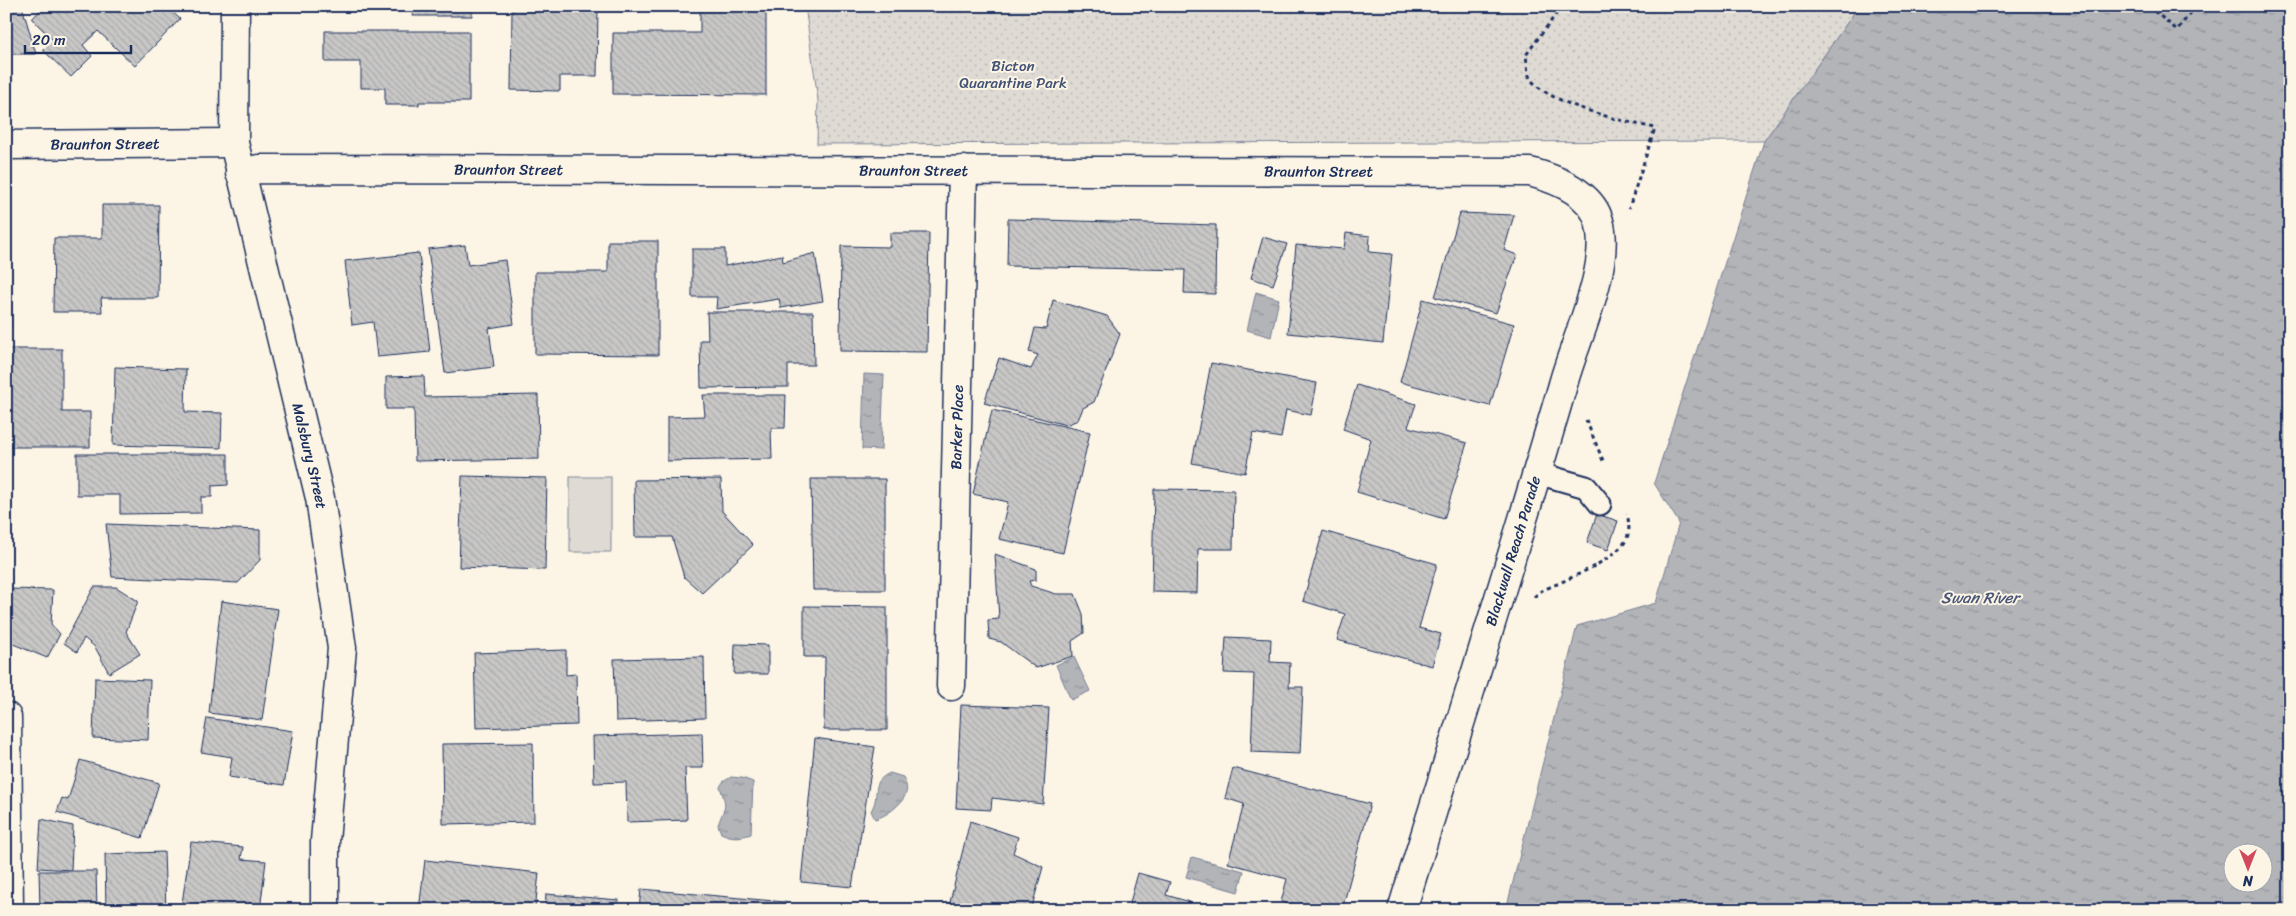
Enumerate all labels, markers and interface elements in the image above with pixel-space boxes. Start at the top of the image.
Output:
scale bar [25,22,131,54]
text: 20 m [32,27,66,53]
park label: Bicton Quarantine Park [959,53,1067,96]
street label: Braunton Street [50,131,160,158]
street label: Braunton Street [454,156,564,183]
street label: Braunton Street [859,157,969,184]
street label: Braunton Street [1264,158,1374,185]
street label: Barker Place [943,384,971,470]
street label: Malsbury Street [284,400,335,511]
street label: Blackwall Reach Parade [1478,472,1548,629]
water label: Swan River [1941,583,2022,612]
north arrow [2224,844,2274,894]
text: N [2243,868,2254,893]

